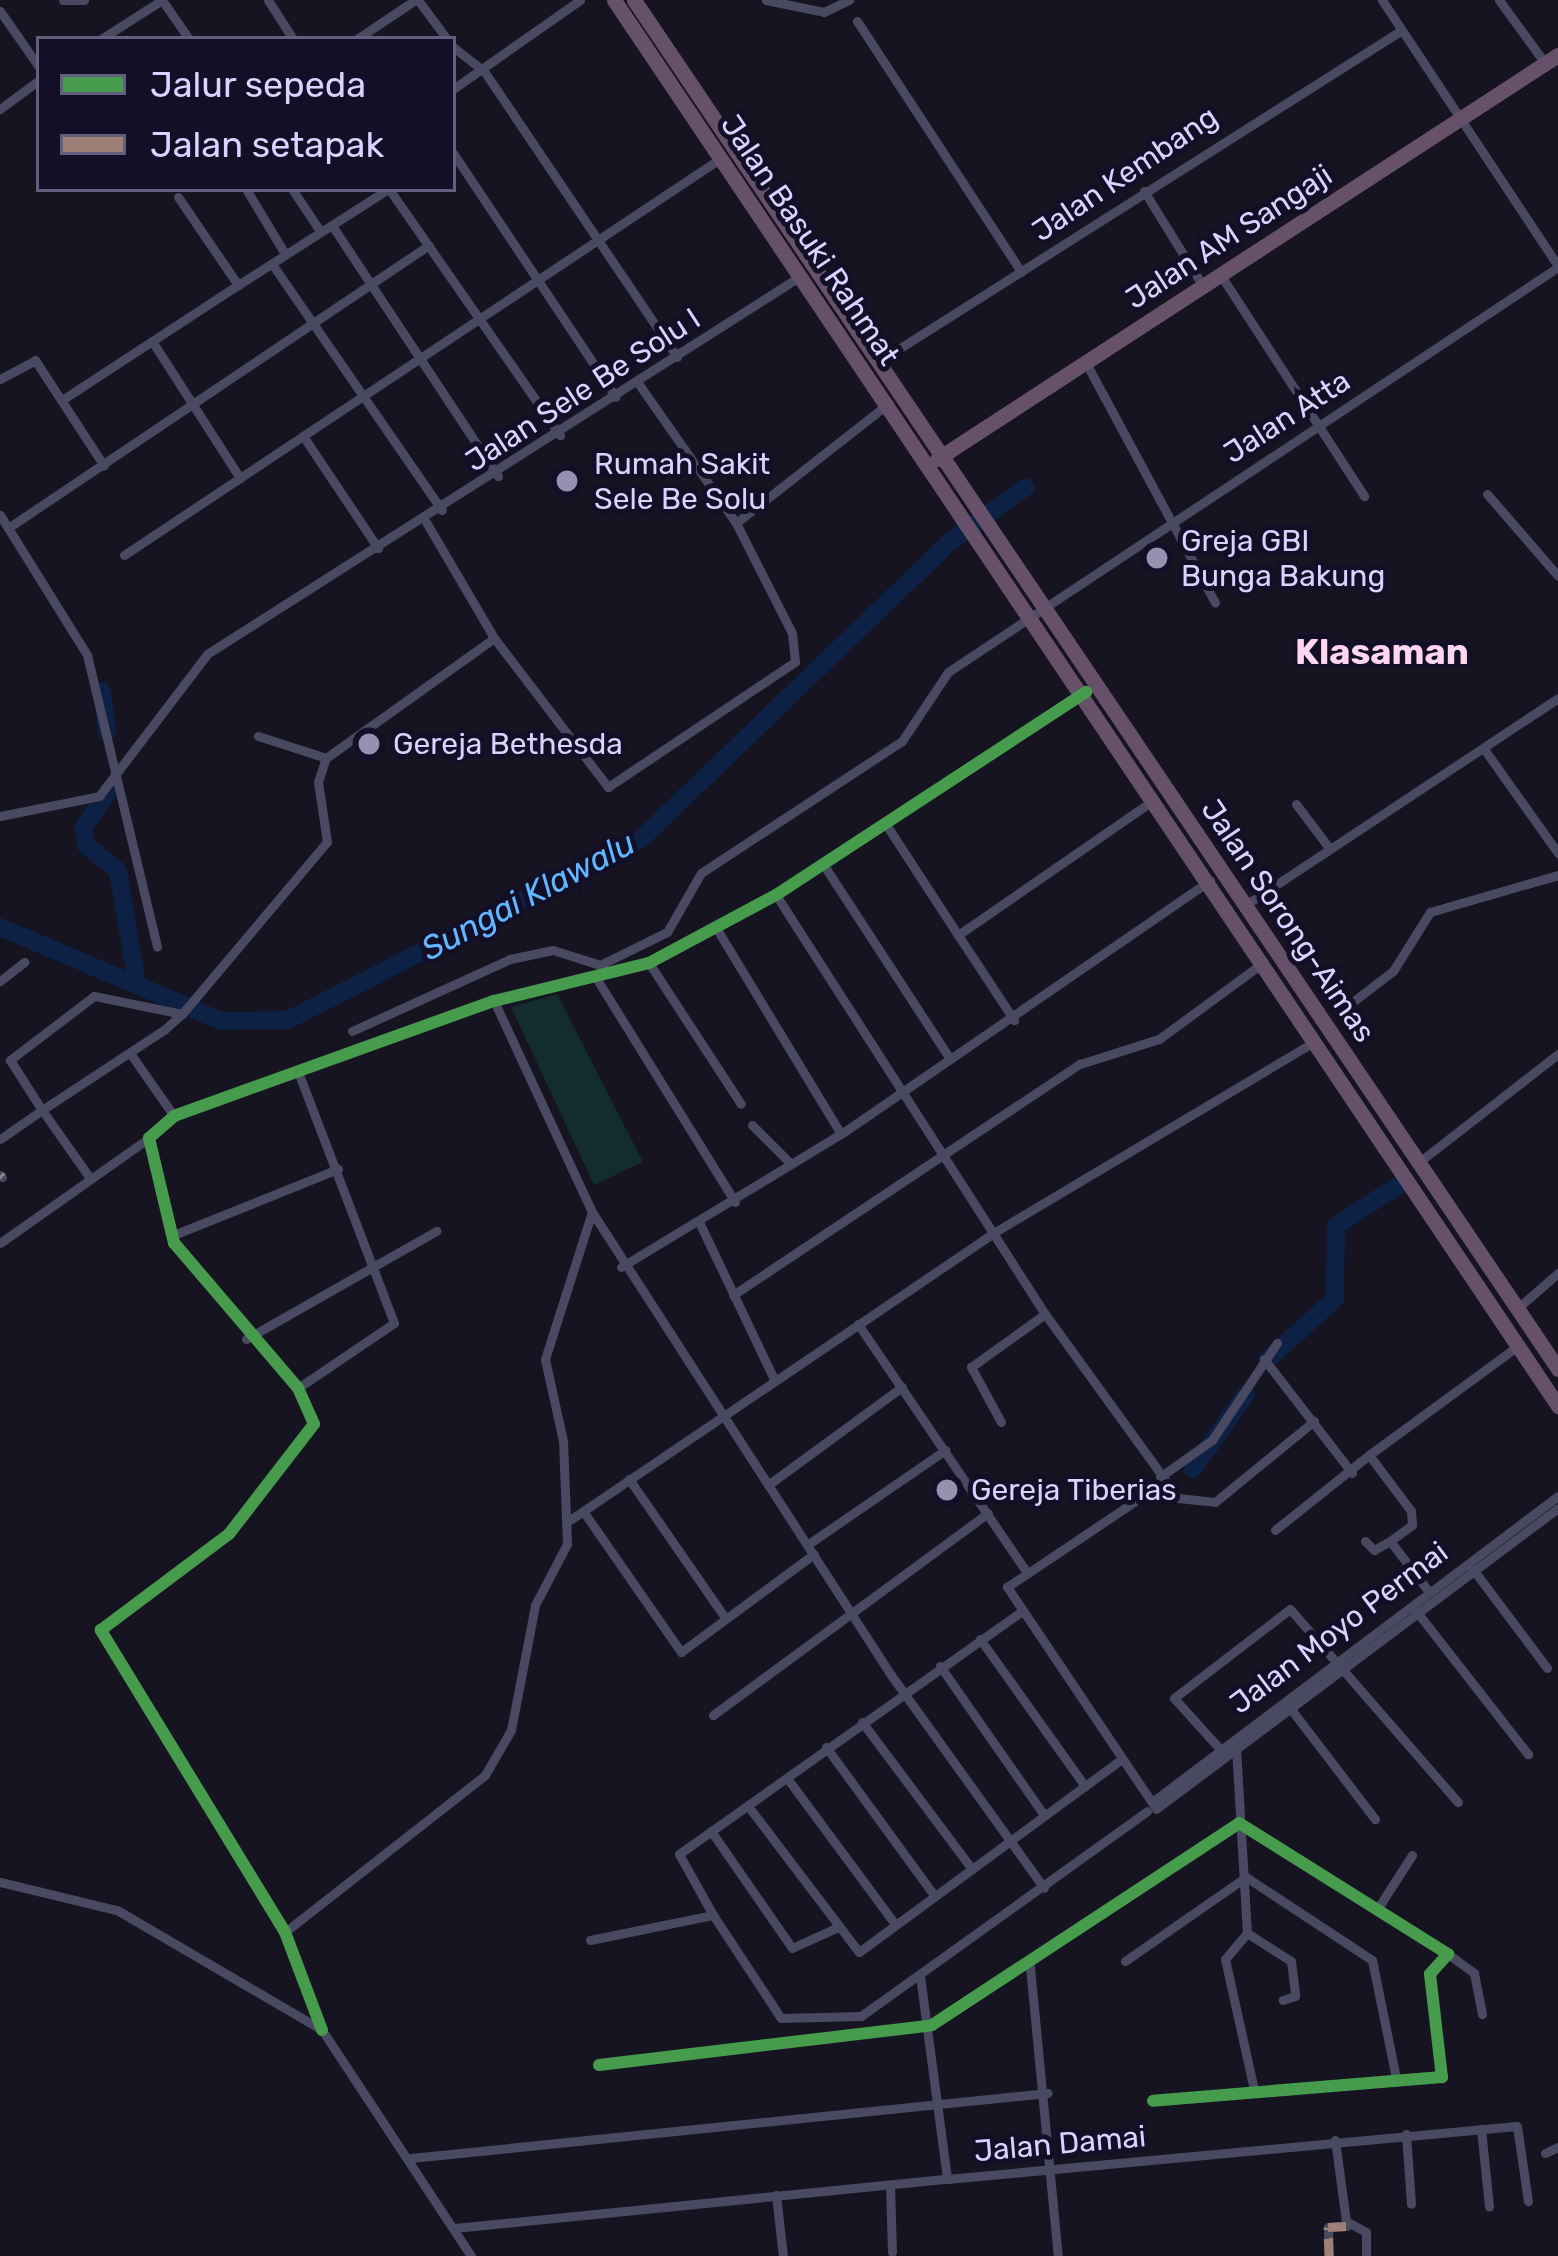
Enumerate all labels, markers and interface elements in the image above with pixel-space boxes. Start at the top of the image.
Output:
legend [36,36,456,192]
text: Jalur sepeda [150,63,366,106]
street label: Jalan Kembang [1025,99,1225,249]
street label: Jalan Basuki Rahmat [713,108,907,372]
text: Jalan setapak [150,123,384,166]
street label: Jalan AM Sangaji [1119,157,1339,317]
street label: Jalan Sele Be Solu I [459,301,707,479]
street label: Jalan Atta [1217,363,1357,471]
place label: Rumah Sakit Sele Be Solu [594,446,770,516]
marker: Rumah Sakit Sele Be Solu [551,465,583,497]
place label: Greja GBI Bunga Bakung [1181,523,1385,594]
marker: Greja GBI Bunga Bakung [1144,545,1170,571]
district label: Klasaman [1295,630,1469,674]
place label: Gereja Bethesda [393,726,623,762]
marker: Gereja Bethesda [356,731,382,757]
street label: Jalan Sorong-Aimas [1193,793,1383,1049]
water label: Sungai Klawalu [414,823,642,969]
place label: Gereja Tiberias [971,1472,1177,1508]
marker: Gereja Tiberias [934,1477,960,1503]
street label: Jalan Moyo Permai [1223,1534,1455,1722]
street label: Jalan Damai [972,2119,1148,2169]

